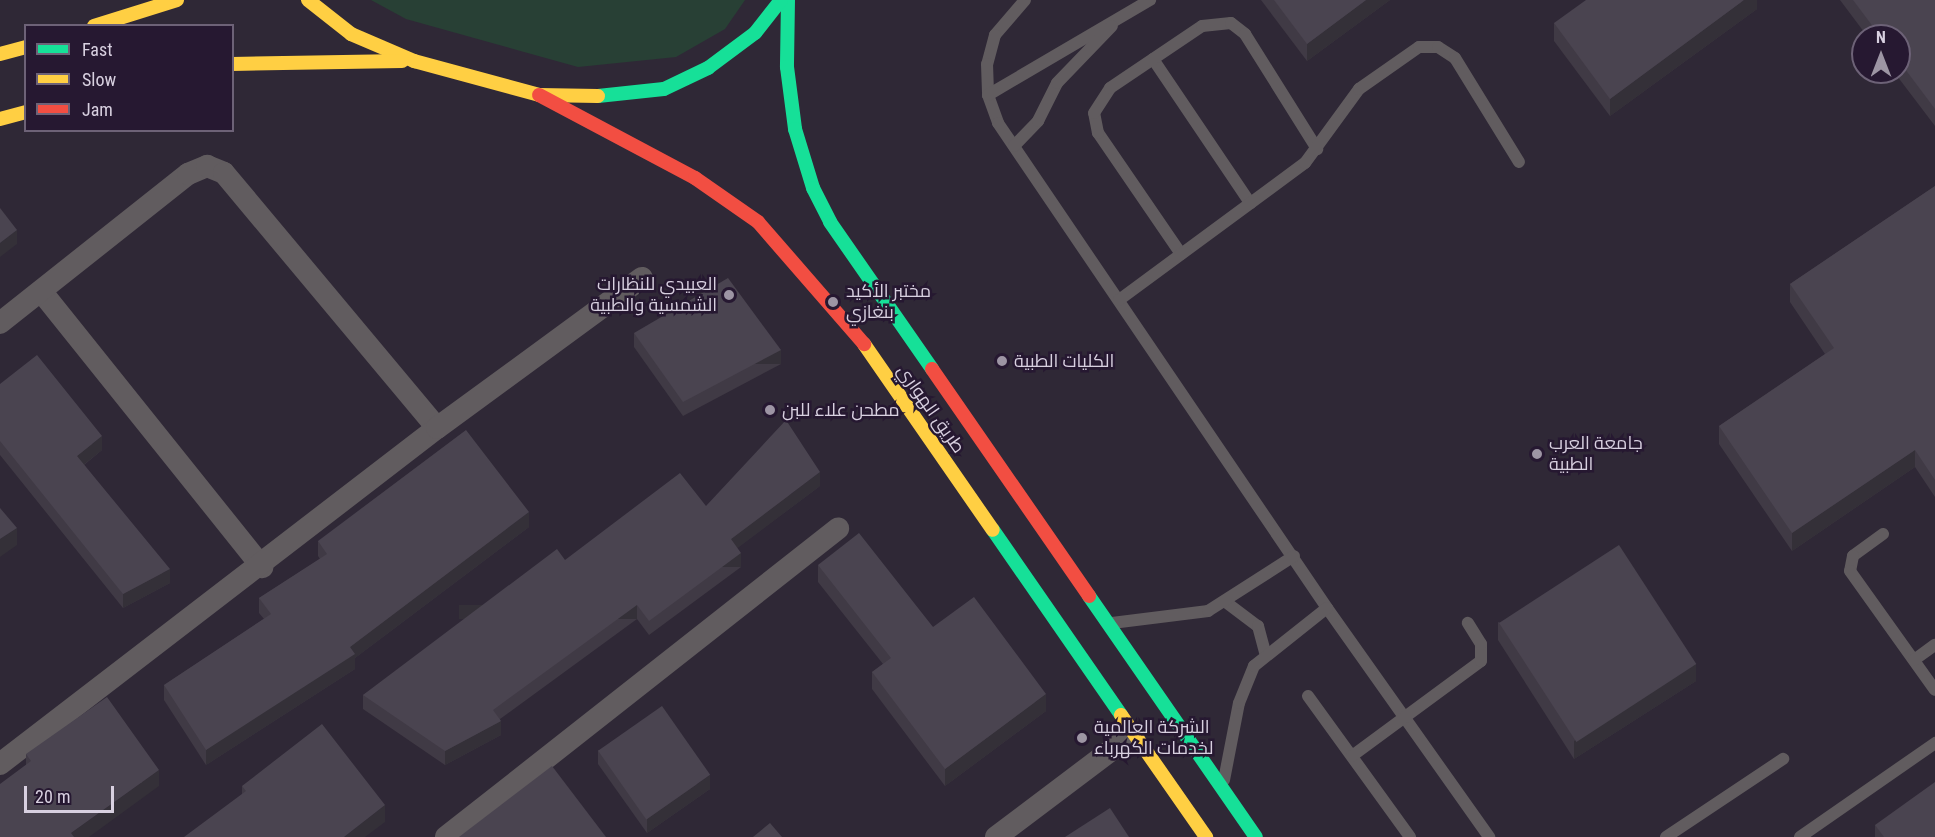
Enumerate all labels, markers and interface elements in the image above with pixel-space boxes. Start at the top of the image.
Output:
legend [24,24,234,132]
north arrow [1851,24,1911,84]
text: N [1876,28,1886,47]
text: Fast [82,39,113,60]
text: Slow [82,69,116,90]
text: Jam [82,99,113,120]
place label: العبيدي للنظارات الشمسية والطبية [590,274,717,316]
place label: مختبر الأكيد بنغازي [846,281,931,324]
marker: العبيدي للنظارات الشمسية والطبية [722,288,736,302]
marker: مختبر الأكيد بنغازي [824,293,842,311]
place label: الكليات الطبية [1014,350,1114,372]
marker: الكليات الطبية [995,354,1009,368]
street label: طريق الهواري [893,361,969,457]
place label: مطحن علاء للبن [782,399,900,421]
marker: مطحن علاء للبن [763,403,777,417]
place label: جامعة العرب الطبية [1549,433,1643,476]
marker: جامعة العرب الطبية [1530,447,1544,461]
place label: الشركة العالمية لخدمات الكهرباء [1094,717,1213,760]
marker: الشركة العالمية لخدمات الكهرباء [1075,731,1089,745]
scale bar [27,774,117,812]
text: 20 m [35,786,70,807]

